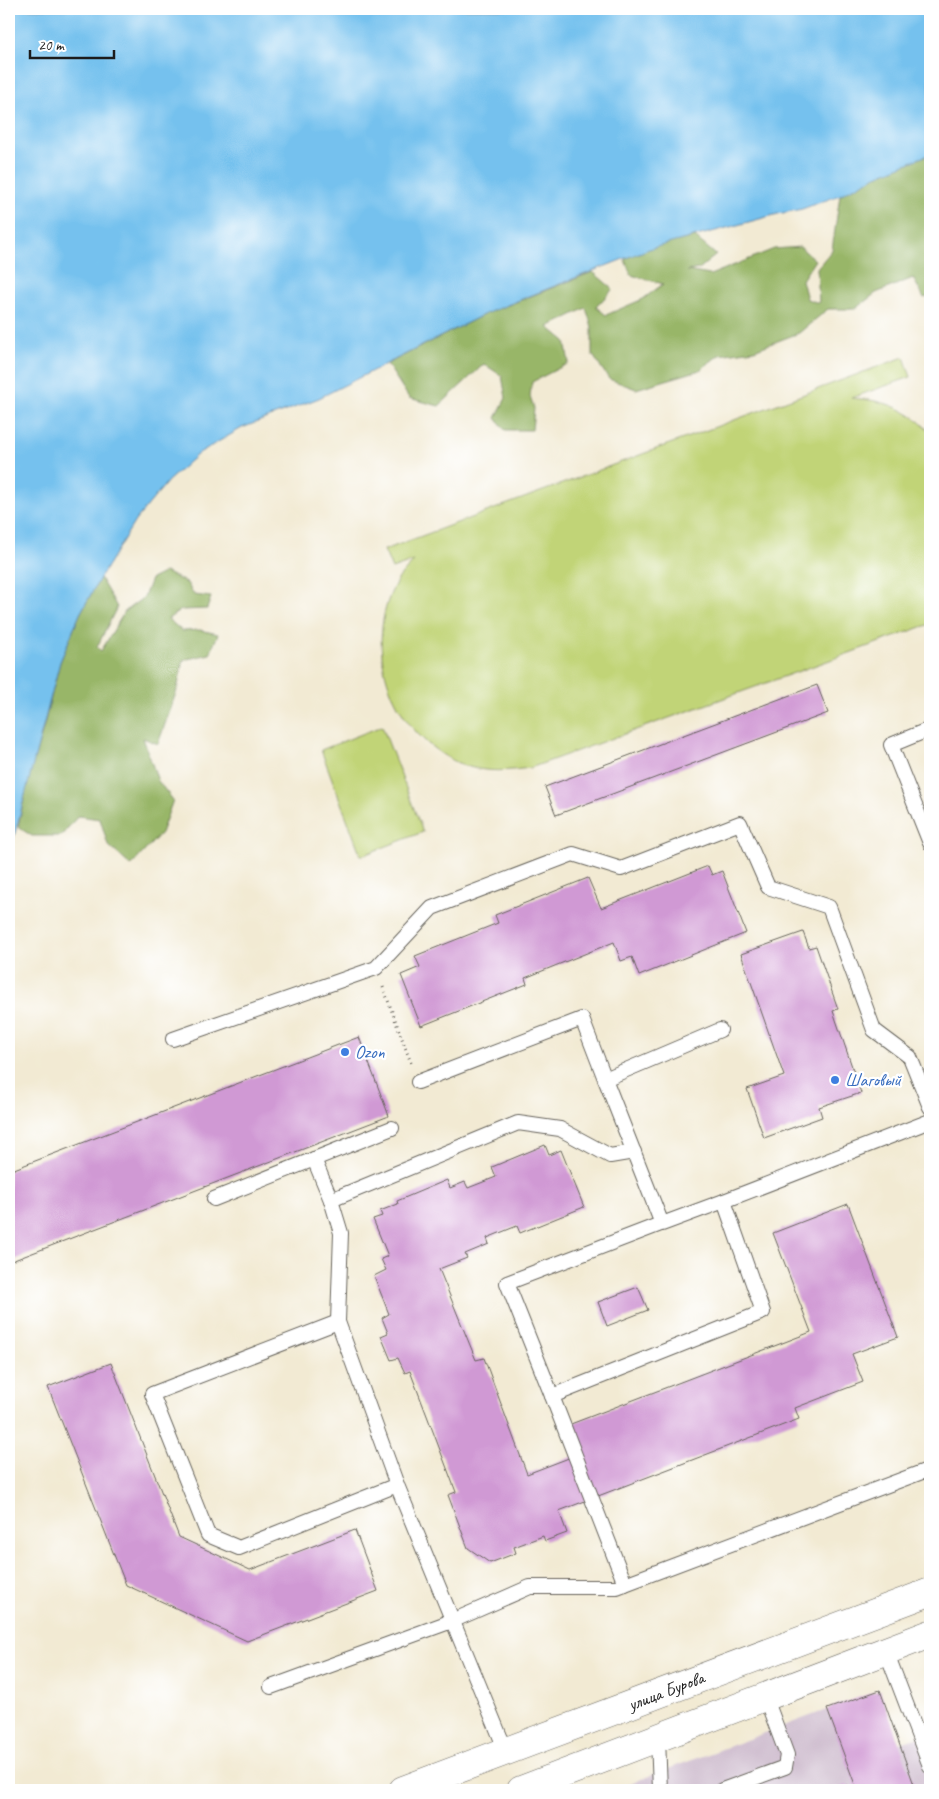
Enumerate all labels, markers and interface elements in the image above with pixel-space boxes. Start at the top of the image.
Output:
scale bar [30,28,114,60]
text: 20 m [38,36,65,55]
place label: Ozon [355,1041,385,1063]
marker: Ozon [339,1046,351,1058]
place label: Шаговый [845,1069,902,1091]
marker: Шаговый [829,1074,841,1086]
street label: улица Бурова [624,1666,709,1716]

